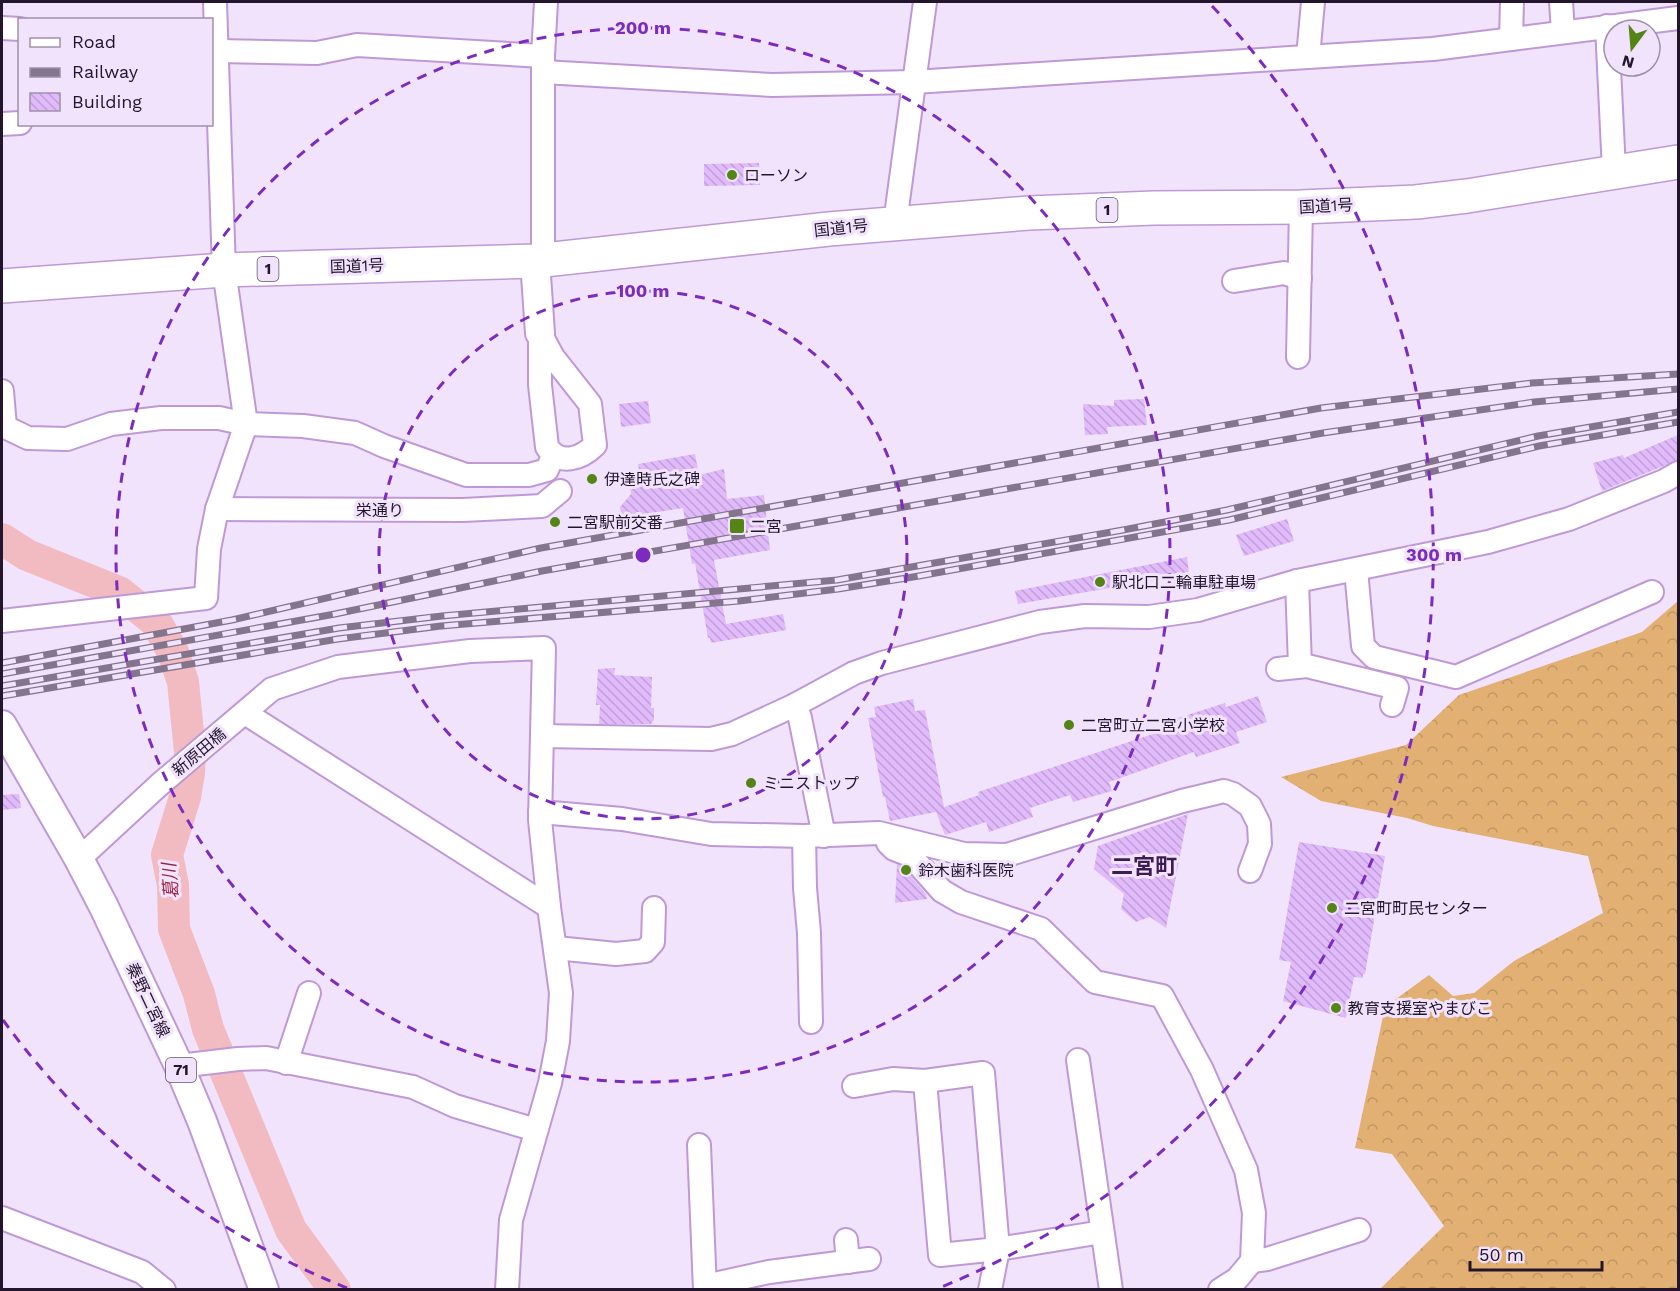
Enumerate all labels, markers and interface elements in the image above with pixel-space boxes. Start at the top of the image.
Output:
text: 200 m [615,17,671,38]
legend [18,18,213,126]
north arrow [1602,18,1662,78]
text: Road [72,31,116,52]
text: N [1620,51,1636,73]
text: Railway [72,61,139,82]
text: Building [72,91,142,112]
place label: ローソン [744,166,808,185]
marker: ローソン [725,168,739,182]
street label: 国道1号 [1298,195,1354,217]
road number: 1 [1096,198,1118,222]
street label: 国道1号 [813,216,869,240]
street label: 国道1号 [330,256,384,276]
road number: 1 [258,257,278,281]
text: 100 m [616,280,670,301]
place label: 伊達時氏之碑 [604,470,700,489]
marker: 伊達時氏之碑 [585,472,599,486]
street label: 栄通り [356,501,404,520]
place label: 二宮駅前交番 [567,513,663,532]
marker: 二宮駅前交番 [548,515,562,529]
marker: 二宮 [728,517,746,535]
place label: 二宮 [750,517,782,536]
text: 300 m [1406,544,1462,565]
centre of rings [633,545,653,565]
place label: 駅北口二輪車駐車場 [1112,573,1256,592]
marker: 駅北口二輪車駐車場 [1093,575,1107,589]
place label: 二宮町立二宮小学校 [1081,716,1225,735]
marker: 二宮町立二宮小学校 [1062,718,1076,732]
street label: 新原田橋 [168,724,230,780]
place label: ミニストップ [763,774,859,793]
marker: ミニストップ [744,776,758,790]
district label: 二宮町 [1111,854,1177,879]
water label: 葛川 [158,860,182,900]
place label: 鈴木歯科医院 [918,861,1014,880]
marker: 鈴木歯科医院 [899,863,913,877]
place label: 二宮町町民センター [1344,899,1488,918]
marker: 二宮町町民センター [1325,901,1339,915]
street label: 秦野二宮線 [122,960,174,1040]
place label: 教育支援室やまびこ [1348,999,1492,1018]
marker: 教育支援室やまびこ [1329,1001,1343,1015]
road number: 71 [166,1058,196,1082]
scale bar [1470,1234,1602,1272]
text: 50 m [1479,1244,1524,1265]

